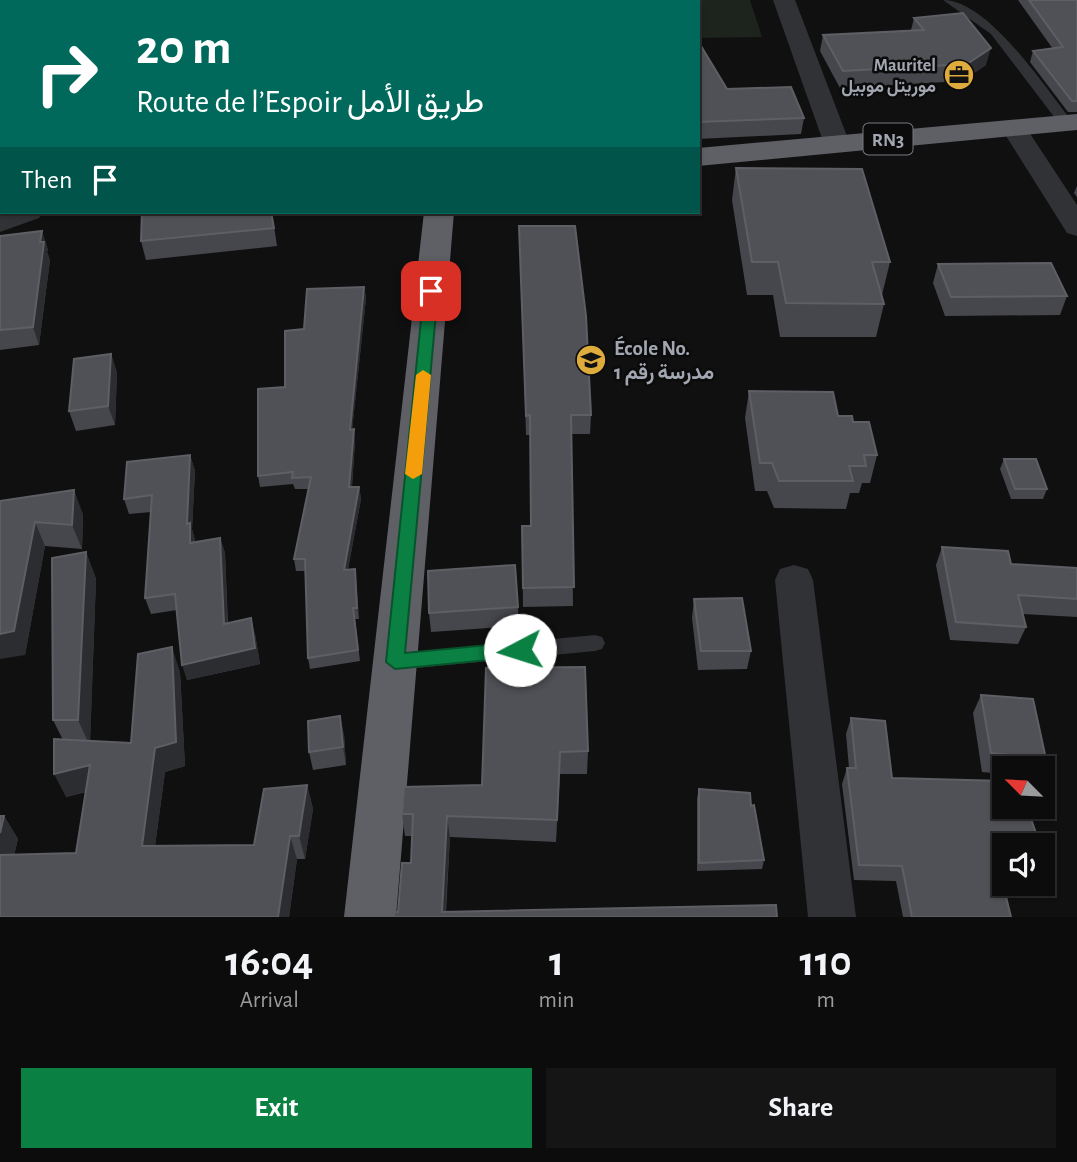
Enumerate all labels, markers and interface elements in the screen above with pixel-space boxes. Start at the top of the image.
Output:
text: 20 m [136,24,232,73]
icon: right [21,28,112,119]
place label: Mauritel موريتل موبيل [841,57,936,97]
office icon: Mauritel موريتل موبيل [942,58,976,92]
text: Route de l’Espoir طريق الأمل [136,86,484,118]
road number: RN3 [864,124,912,154]
icon: arrive [86,161,124,199]
text: Then [21,167,72,193]
pin [401,261,461,321]
icon: arrive [412,272,450,310]
place label: École No. 1 مدرسة رقم [614,335,714,386]
school or university icon: École No. 1 مدرسة رقم [574,343,608,377]
position arrow [483,613,557,687]
north arrow [992,756,1055,819]
map controls [992,756,1055,896]
button: sound [992,833,1055,896]
text: 16:04 [225,941,313,983]
text: 1 [549,941,564,983]
text: 110 [800,941,852,983]
text: Arrival [240,989,299,1012]
text: min [539,989,574,1012]
text: m [816,989,835,1012]
button: Exit [21,1068,532,1148]
button: Share [546,1068,1056,1148]

